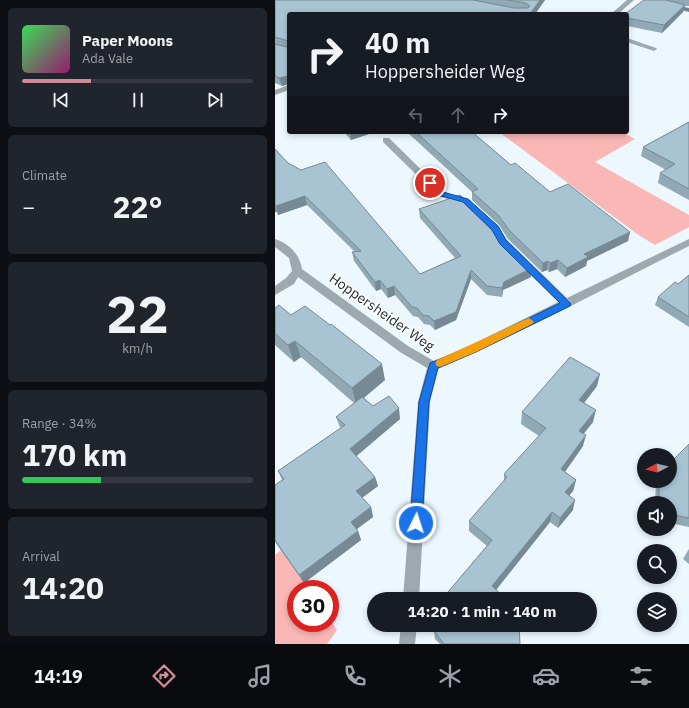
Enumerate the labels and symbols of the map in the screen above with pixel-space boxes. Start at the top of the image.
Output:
pin [413,166,447,200]
street label: Hoppersheider Weg [326,269,439,355]
north arrow [637,448,677,488]
position arrow [395,502,437,544]
speed limit sign: 30 [287,580,339,632]

